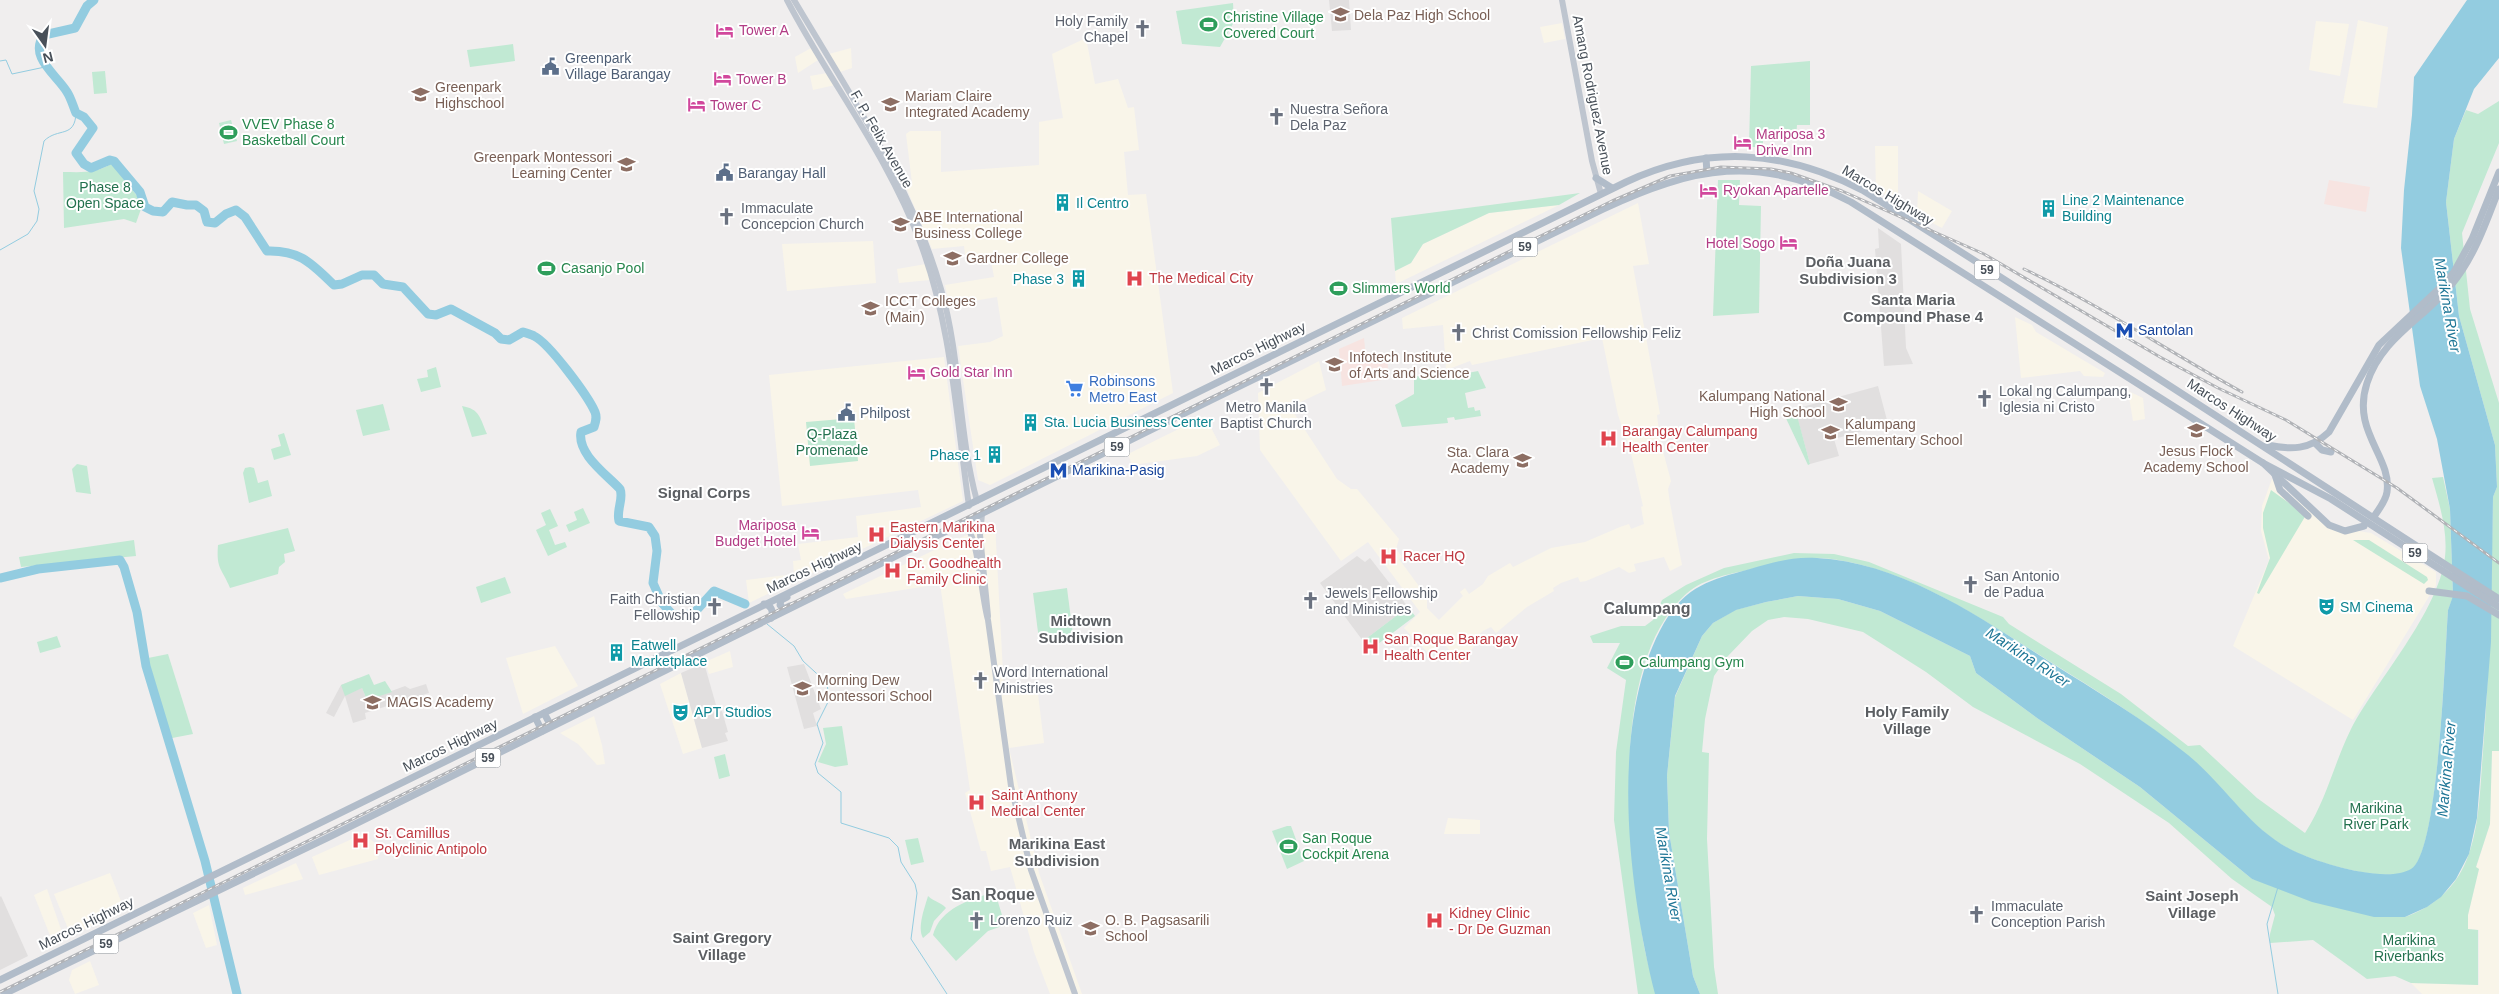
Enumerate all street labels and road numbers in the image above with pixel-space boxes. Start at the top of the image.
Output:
street label: Amang Rodriguez Avenue [1570,14,1616,176]
street label: F. P. Felix Avenue [848,87,917,191]
street label: Marcos Highway [1840,161,1936,229]
road number: 59 [1512,238,1538,256]
road number: 59 [1974,260,2000,280]
street label: Marcos Highway [1208,318,1308,378]
street label: Marcos Highway [2184,375,2280,445]
road number: 59 [1104,438,1130,457]
street label: Marcos Highway [764,538,864,596]
road number: 59 [2402,544,2428,562]
street label: Marcos Highway [400,715,500,775]
road number: 59 [476,748,500,768]
street label: Marcos Highway [36,893,136,953]
road number: 59 [94,934,118,954]

